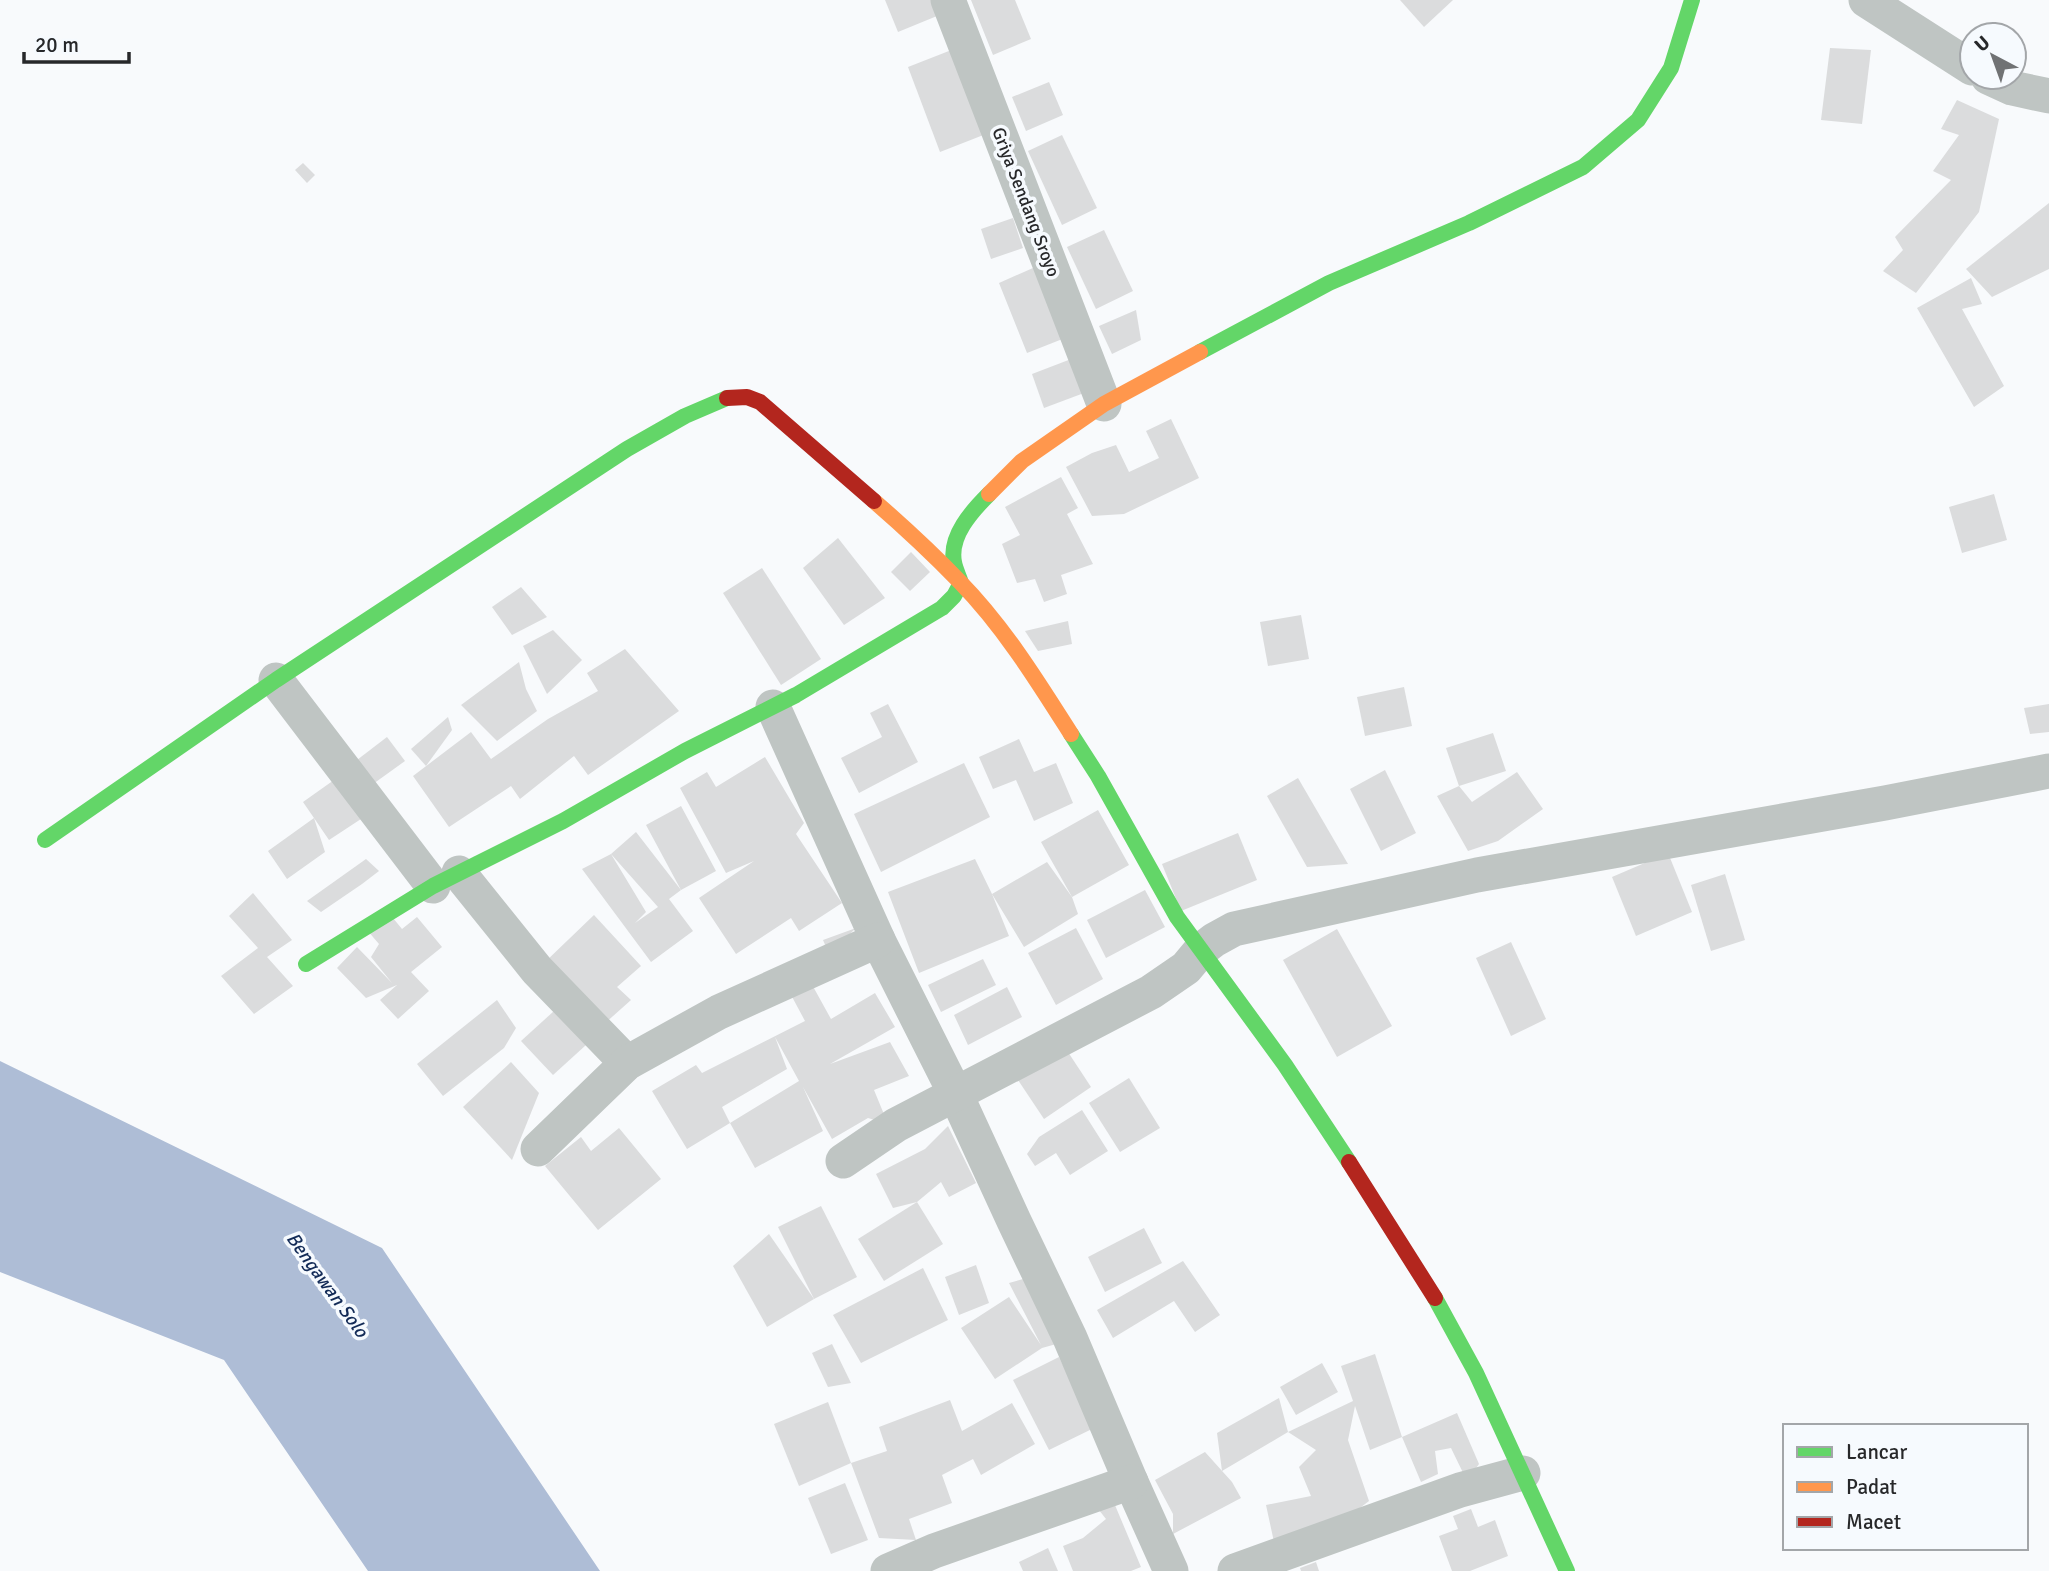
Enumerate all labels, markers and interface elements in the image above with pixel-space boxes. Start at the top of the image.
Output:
scale bar [24,21,130,65]
north arrow [1958,21,2028,91]
text: U [1970,31,1995,57]
text: 20 m [35,32,79,58]
street label: Griya Sendang Sroyo [987,124,1065,280]
water label: Bengawan Solo [281,1228,374,1343]
legend [1783,1424,2028,1550]
text: Lancar [1846,1439,1907,1465]
text: Padat [1846,1474,1897,1500]
text: Macet [1846,1509,1901,1535]

